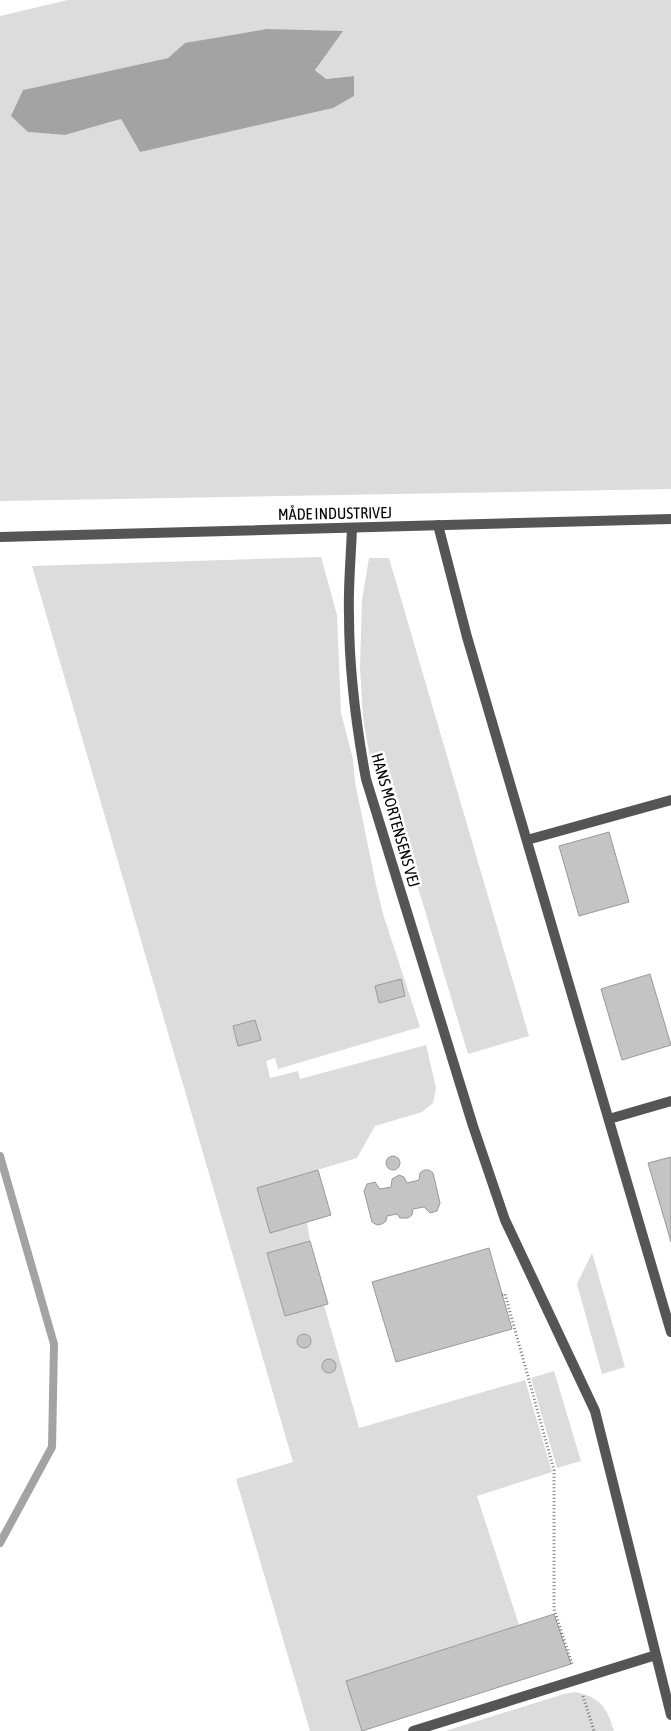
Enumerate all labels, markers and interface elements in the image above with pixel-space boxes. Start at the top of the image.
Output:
street label: MÅDE INDUSTRIVEJ [278,502,392,523]
street label: HANS MORTENSENS VEJ [368,751,424,889]

